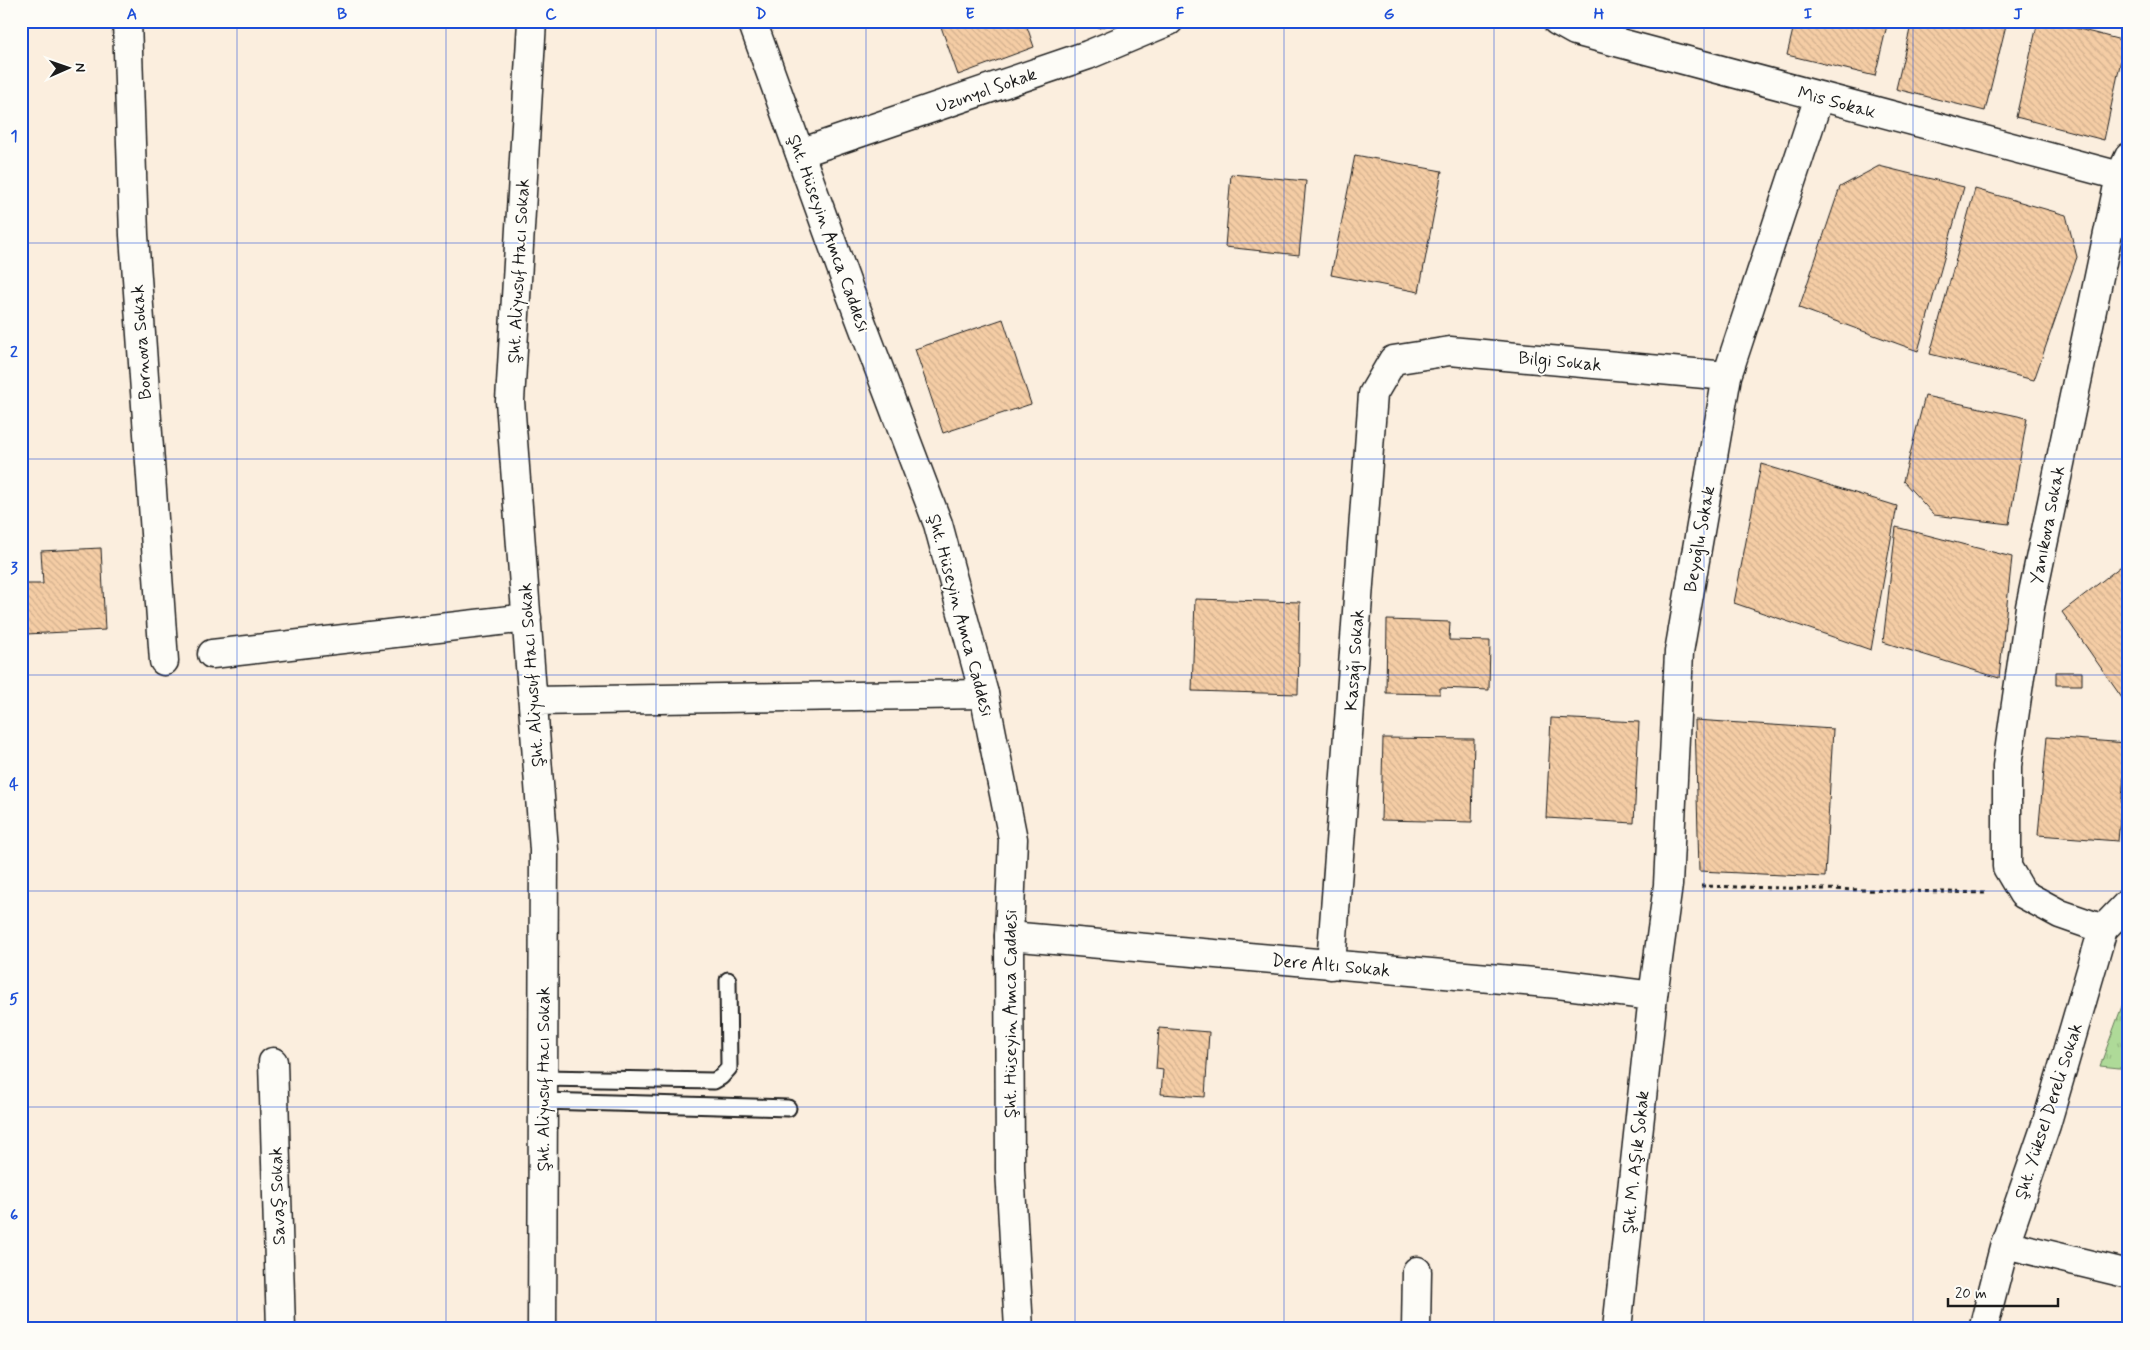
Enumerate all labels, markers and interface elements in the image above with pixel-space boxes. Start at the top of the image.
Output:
text: A [127,4,137,25]
text: B [337,4,347,25]
text: C [545,4,557,25]
text: D [755,4,767,25]
text: E [965,4,975,25]
text: F [1176,4,1185,25]
text: G [1384,4,1395,25]
text: H [1594,4,1605,25]
text: I [1804,4,1813,25]
text: J [2013,4,2023,25]
north arrow [42,42,92,92]
street label: Uzunyol Sokak [933,62,1040,119]
text: N [71,63,89,73]
street label: Mis Sokak [1795,81,1879,125]
text: 1 [10,126,18,147]
street label: Şht. Hüseyin Amca Caddesi [781,131,875,336]
street label: Şht. Aliyusuf Hacı Sokak [502,178,536,364]
street label: Bornova Sokak [126,283,158,400]
text: 2 [10,342,18,363]
street label: Bilgi Sokak [1517,346,1603,379]
street label: Yanıkova Sokak [2025,464,2071,587]
street label: Beyoğlu Sokak [1679,484,1721,594]
street label: Şht. Hüseyin Amca Caddesi [921,511,999,719]
text: 3 [10,558,18,579]
street label: Şht. Aliyusuf Hacı Sokak [514,582,550,768]
street label: Kasağı Sokak [1339,608,1371,712]
text: 4 [9,774,19,795]
street label: Şht. Hüseyin Amca Caddesi [999,910,1023,1118]
street label: Dere Altı Sokak [1271,949,1391,983]
street label: Şht. Aliyusuf Hacı Sokak [532,986,556,1172]
text: 5 [9,989,19,1010]
street label: Şht. Yüksel Dereli Sokak [2009,1020,2089,1203]
street label: Şht. M. Aşık Sokak [1617,1089,1655,1235]
street label: Savaş Sokak [264,1146,292,1246]
text: 6 [10,1205,18,1226]
scale bar [1948,1275,2058,1307]
text: 20 m [1955,1284,1987,1304]

